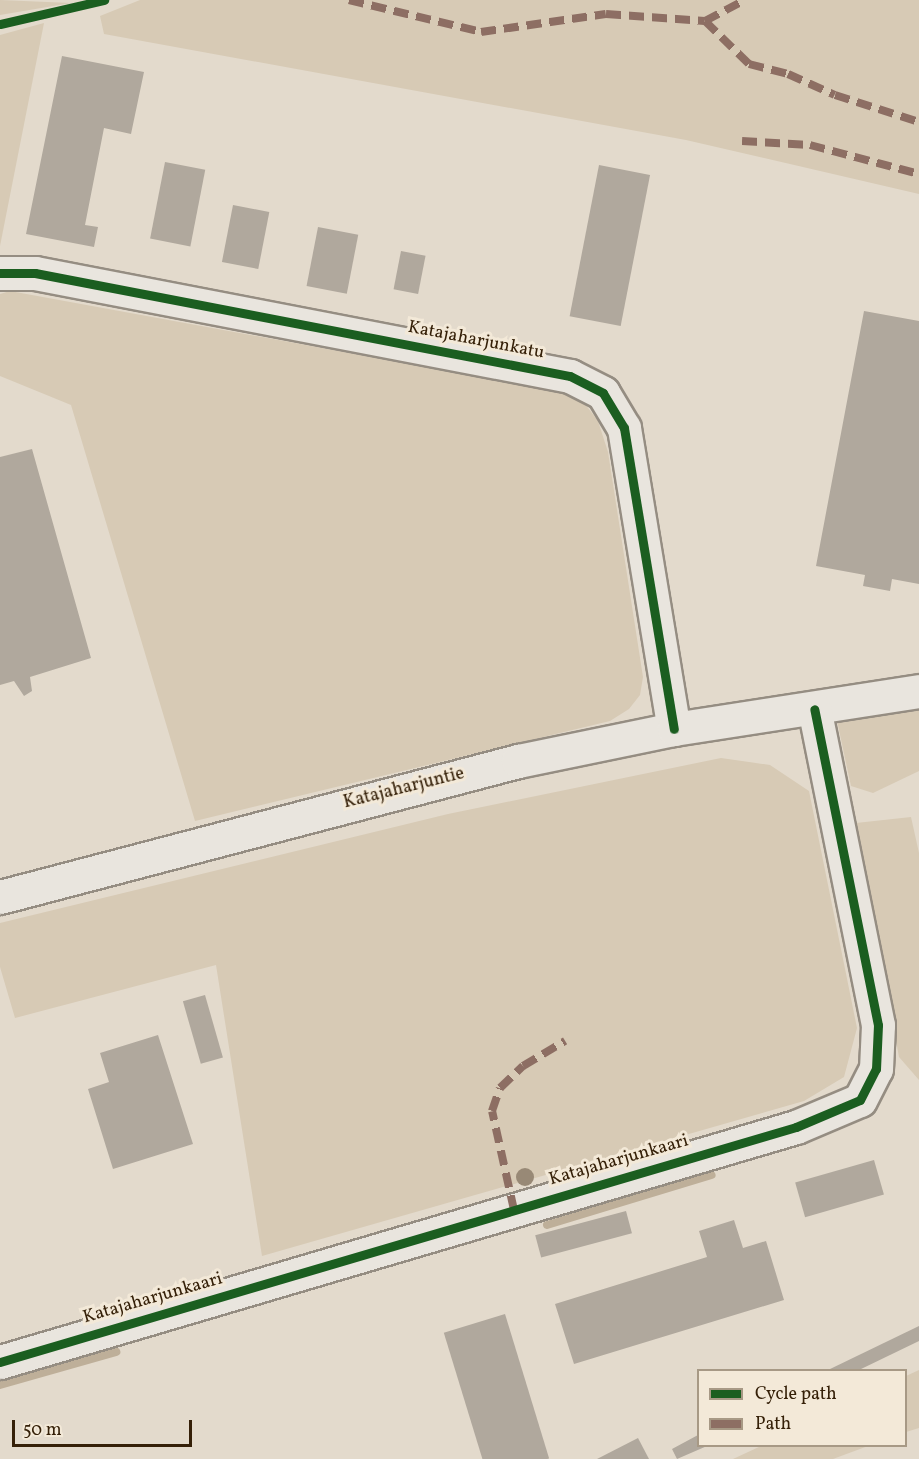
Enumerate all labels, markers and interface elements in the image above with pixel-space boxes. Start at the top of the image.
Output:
street label: Katajaharjunkatu [406,317,546,365]
street label: Katajaharjuntie [341,764,467,814]
street label: Katajaharjunkaari [547,1131,691,1191]
street label: Katajaharjunkaari [81,1269,225,1329]
legend [697,1369,907,1447]
text: Cycle path [755,1382,837,1407]
scale bar [15,1408,195,1446]
text: Path [755,1412,791,1437]
text: 50 m [23,1418,62,1443]

